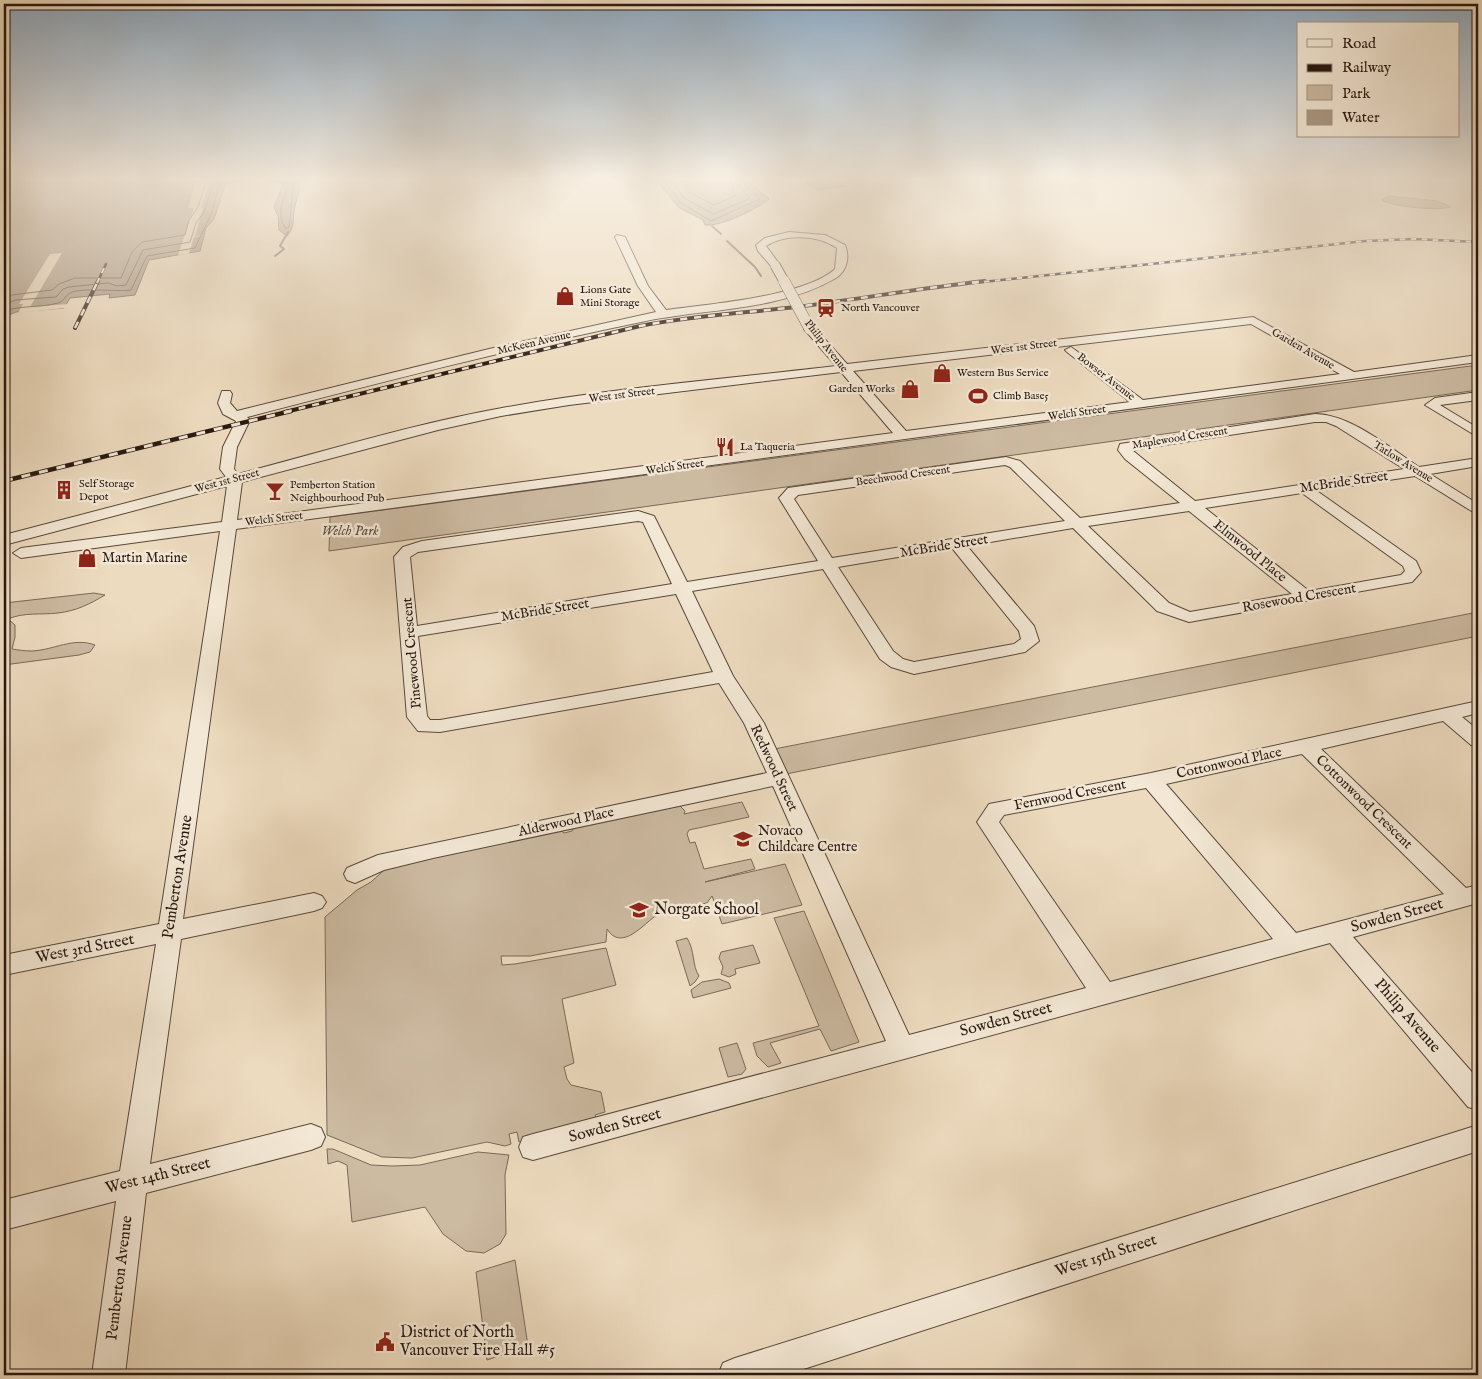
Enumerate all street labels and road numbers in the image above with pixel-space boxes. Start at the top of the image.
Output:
street label: Philip Avenue [801,317,851,375]
street label: Garden Avenue [1269,325,1337,373]
street label: McKeen Avenue [496,328,572,358]
street label: West 1st Street [990,336,1058,358]
street label: Bowser Avenue [1074,350,1138,404]
street label: West 1st Street [588,384,656,406]
street label: Welch Street [1047,402,1107,424]
street label: Maplewood Crescent [1131,424,1229,452]
street label: Tatlow Avenue [1371,438,1435,486]
street label: Welch Street [645,456,705,478]
street label: Beechwood Crescent [855,462,951,490]
street label: West 1st Street [193,466,261,496]
street label: McBride Street [1299,467,1389,497]
street label: Welch Street [244,508,304,529]
street label: Elmwood Place [1210,516,1291,586]
street label: McBride Street [899,530,989,562]
street label: Rosewood Crescent [1241,579,1358,617]
street label: McBride Street [500,594,590,626]
street label: Pinewood Crescent [398,596,426,709]
street label: Redwood Street [746,722,802,814]
street label: Cottonwood Place [1175,743,1284,783]
street label: Cottonwood Crescent [1312,751,1416,853]
street label: Fernwood Crescent [1013,775,1128,815]
street label: Alderwood Place [516,803,616,841]
street label: Pemberton Avenue [158,814,198,940]
street label: Sowden Street [1349,894,1446,938]
street label: West 3rd Street [34,930,137,968]
street label: Philip Avenue [1369,975,1445,1057]
street label: Sowden Street [958,998,1055,1042]
street label: Sowden Street [567,1104,664,1148]
street label: West 14th Street [103,1153,213,1199]
street label: Pemberton Avenue [102,1215,138,1341]
street label: West 15th Street [1053,1230,1160,1282]

